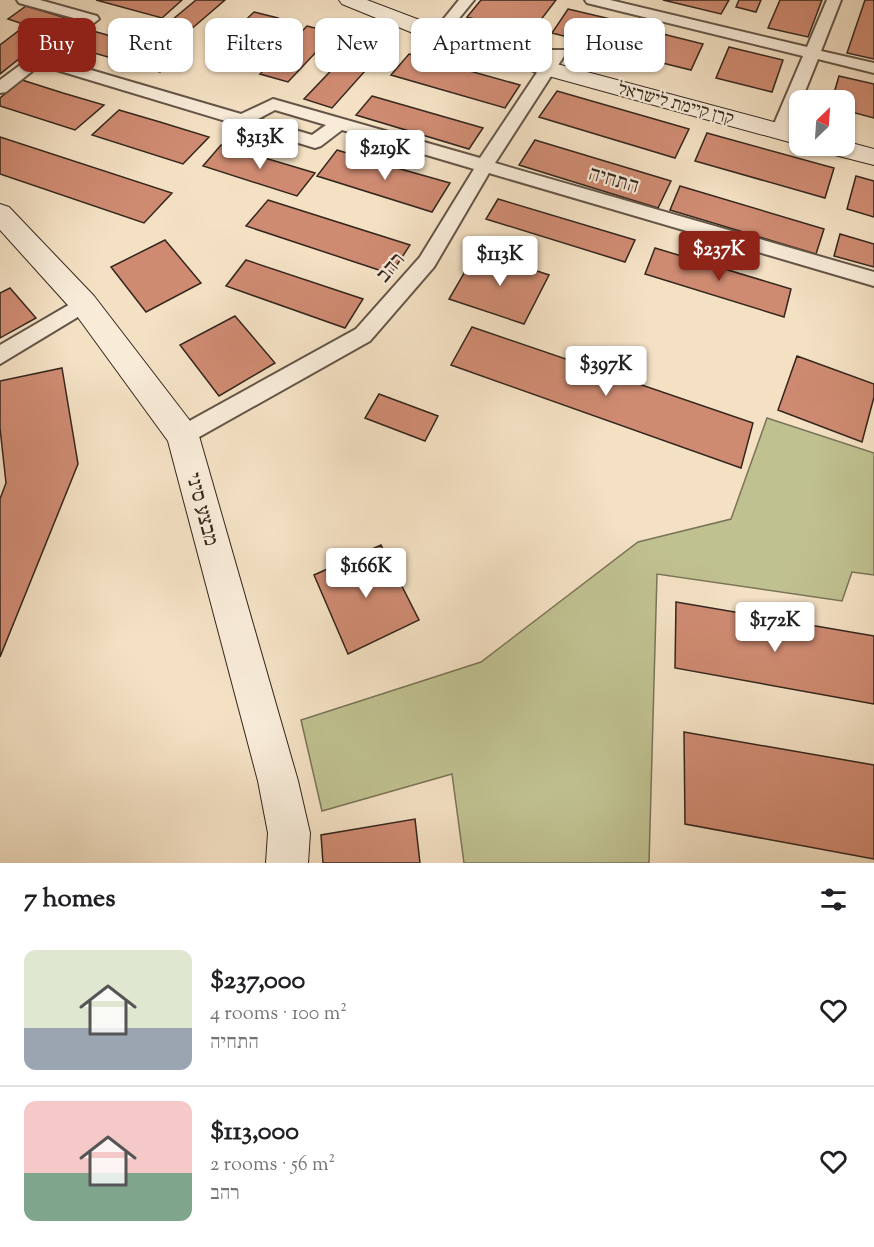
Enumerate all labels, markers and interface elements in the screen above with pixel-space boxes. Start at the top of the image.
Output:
chip: Buy [18,18,96,72]
chip: Rent [108,18,193,72]
chip: Filters [205,18,303,72]
chip: New [315,18,399,72]
chip: Apartment [411,18,552,72]
chip: House [564,18,665,72]
street label: קרן קיימת לישראל [614,77,737,133]
north arrow [789,90,855,156]
map controls [789,90,855,156]
pin: $313K [218,119,302,170]
text: $313K [236,124,284,153]
pin: $219K [343,130,427,181]
text: $219K [360,135,410,164]
street label: התחיה [585,159,642,202]
pin: $237K [677,231,761,282]
pin: $113K [458,236,542,287]
text: $237K [693,236,745,265]
text: $113K [477,241,523,270]
street label: רהב [370,247,413,290]
pin: $397K [564,346,648,397]
text: $397K [580,351,632,380]
street label: מבצע סיני [177,470,225,550]
pin: $166K [324,548,408,599]
text: $166K [340,553,392,582]
pin: $172K [733,602,817,653]
text: $172K [749,607,801,636]
text: 7 homes [24,881,115,918]
icon: filters [817,883,850,916]
text: $237,000 [210,963,305,1000]
icon: home [72,974,144,1046]
icon: heart [817,994,850,1027]
text: 4 rooms · 100 m² [210,1000,347,1029]
text: התחיה [210,1029,259,1058]
text: $113,000 [210,1114,299,1151]
icon: home [72,1125,144,1197]
icon: heart [817,1145,850,1178]
text: 2 rooms · 56 m² [210,1151,335,1180]
text: רהב [210,1180,240,1209]

